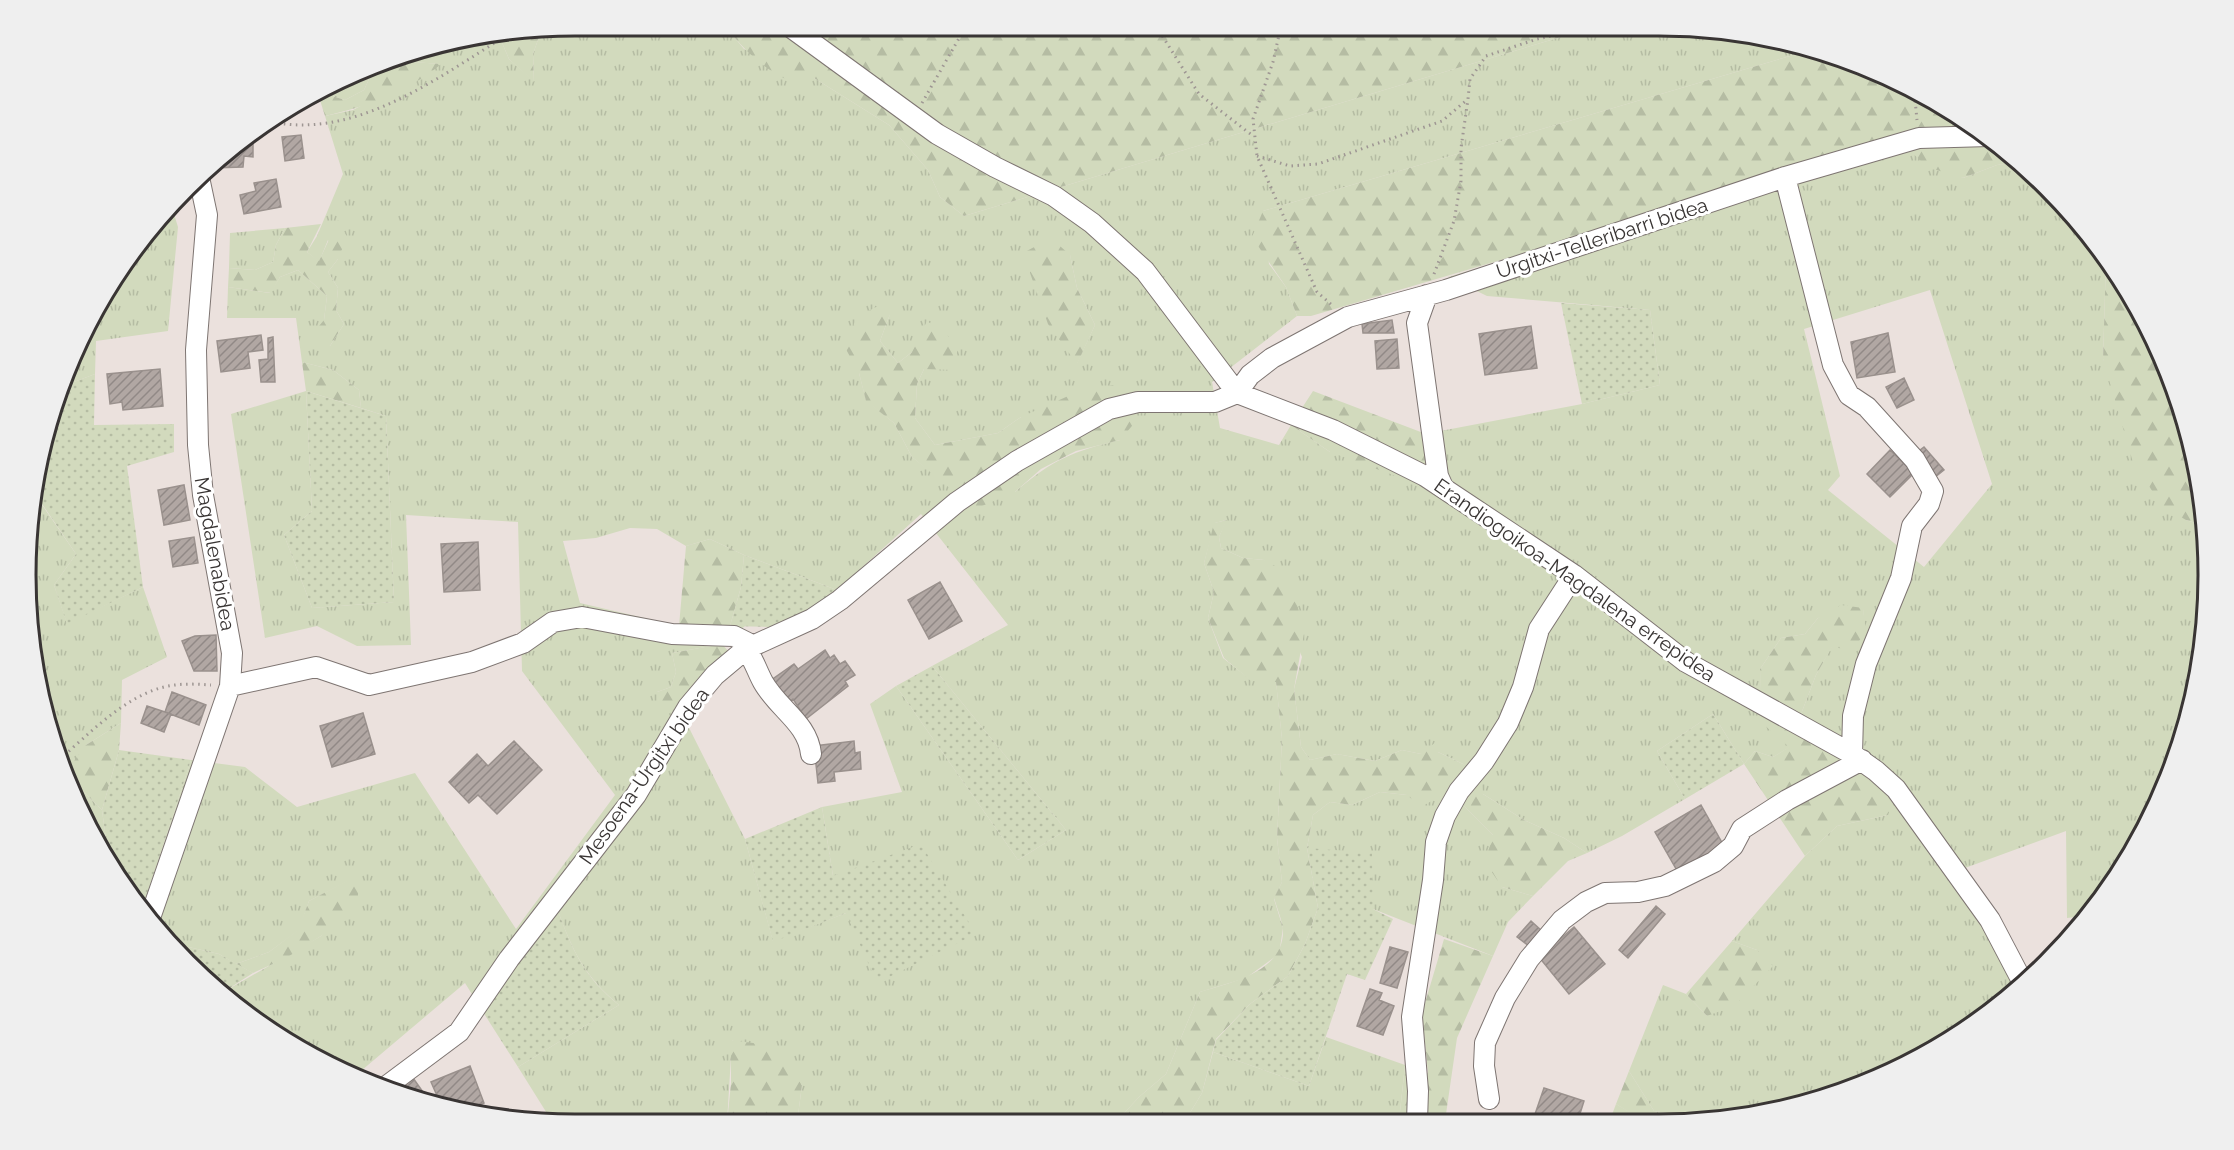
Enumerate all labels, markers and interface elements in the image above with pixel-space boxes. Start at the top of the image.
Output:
street label: Urgitxi-Telleribarri bidea [1493,192,1711,284]
street label: Erandiogoikoa-Magdalena errepidea [1430,473,1720,687]
street label: Magdalenabidea [190,475,240,633]
street label: Mesoena-Urgitxi bidea [574,683,714,869]

